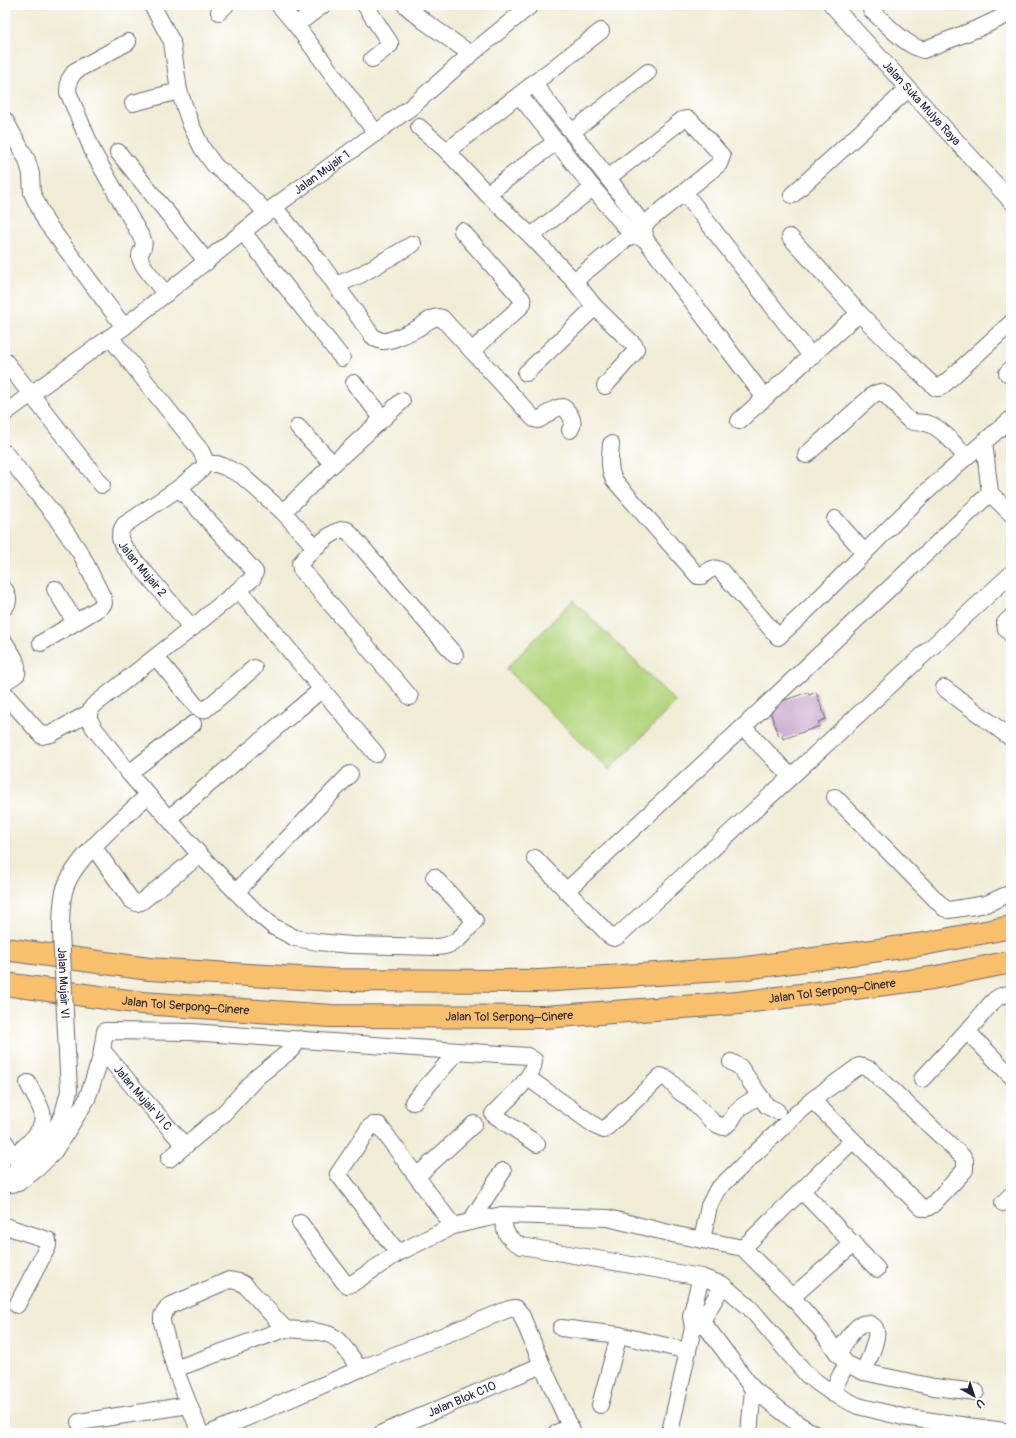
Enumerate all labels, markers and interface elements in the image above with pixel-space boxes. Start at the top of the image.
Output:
street label: Jalan Suka Mulya Raya [879,58,964,149]
street label: Jalan Mujair 1 [291,147,353,198]
street label: Jalan Mujair 2 [115,539,170,600]
street label: Jalan Mujair VI [54,947,72,1019]
street label: Jalan Tol Serpong–Cinere [768,976,897,1007]
street label: Jalan Tol Serpong–Cinere [121,993,250,1018]
street label: Jalan Tol Serpong–Cinere [445,1008,574,1025]
street label: Jalan Mujair VI C [110,1062,175,1134]
north arrow [954,1376,994,1416]
street label: Jalan Blok C10 [426,1378,499,1421]
text: U [973,1396,987,1411]

